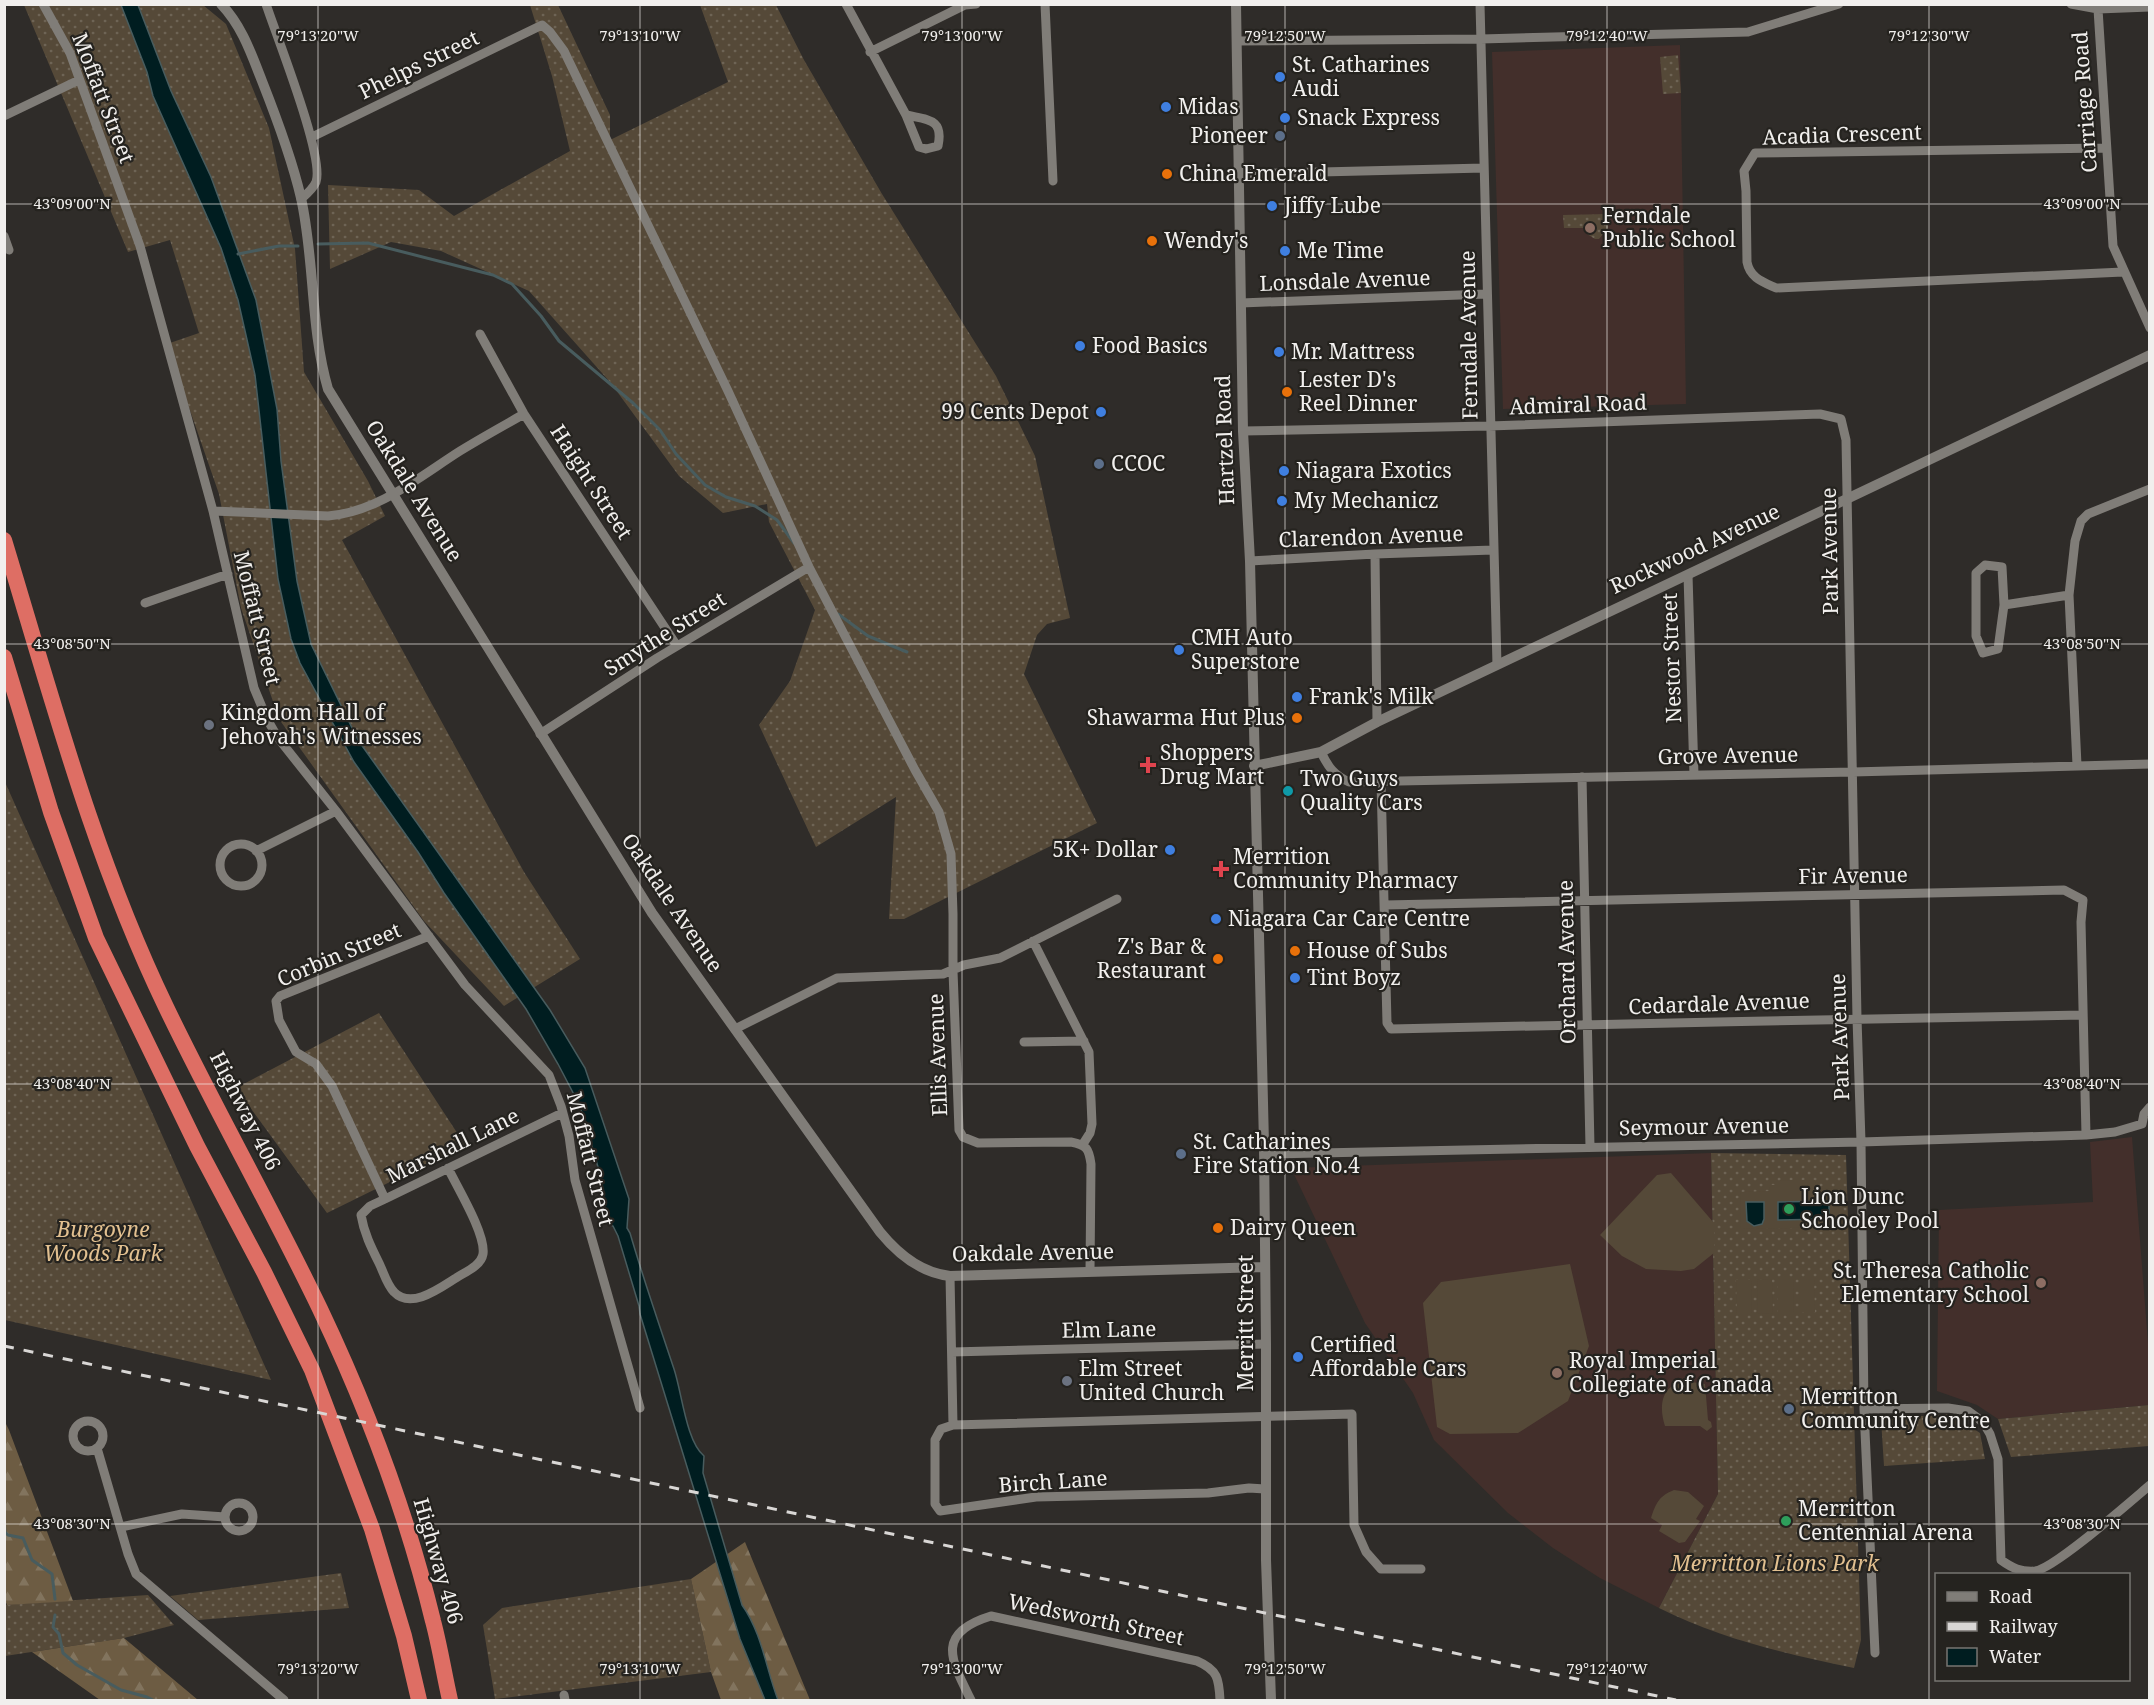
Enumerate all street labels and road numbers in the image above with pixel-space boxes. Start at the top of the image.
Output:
street label: Phelps Street [354,23,483,105]
street label: Moffatt Street [66,29,142,167]
street label: Carriage Road [2065,30,2103,174]
street label: Acadia Crescent [1762,117,1922,151]
street label: Ferndale Avenue [1453,250,1483,420]
street label: Lonsdale Avenue [1259,263,1431,297]
street label: Hartzel Road [1208,374,1240,506]
street label: Admiral Road [1509,388,1647,420]
street label: Oakdale Avenue [360,414,470,567]
street label: Haight Street [544,419,639,544]
street label: Park Avenue [1814,487,1844,615]
street label: Rockwood Avenue [1605,496,1784,600]
street label: Clarendon Avenue [1278,519,1464,553]
street label: Moffatt Street [228,548,288,688]
street label: Smythe Street [598,585,731,682]
street label: Nestor Street [1655,593,1687,724]
street label: Grove Avenue [1657,740,1799,770]
street label: Oakdale Avenue [616,827,730,978]
street label: Fir Avenue [1798,860,1908,890]
street label: Orchard Avenue [1551,880,1581,1044]
street label: Corbin Street [272,915,405,993]
street label: Park Avenue [1823,973,1855,1101]
street label: Cedardale Avenue [1628,986,1810,1020]
street label: Ellis Avenue [921,993,953,1117]
street label: Highway 406 [204,1046,288,1175]
street label: Moffatt Street [561,1089,621,1229]
street label: Marshall Lane [382,1101,524,1189]
street label: Seymour Avenue [1619,1111,1789,1141]
street label: Oakdale Avenue [952,1237,1114,1267]
street label: Merritt Street [1231,1255,1259,1391]
street label: Elm Lane [1061,1314,1157,1344]
street label: Birch Lane [998,1463,1108,1499]
street label: Highway 406 [408,1494,470,1627]
street label: Wedsworth Street [1006,1587,1187,1651]

